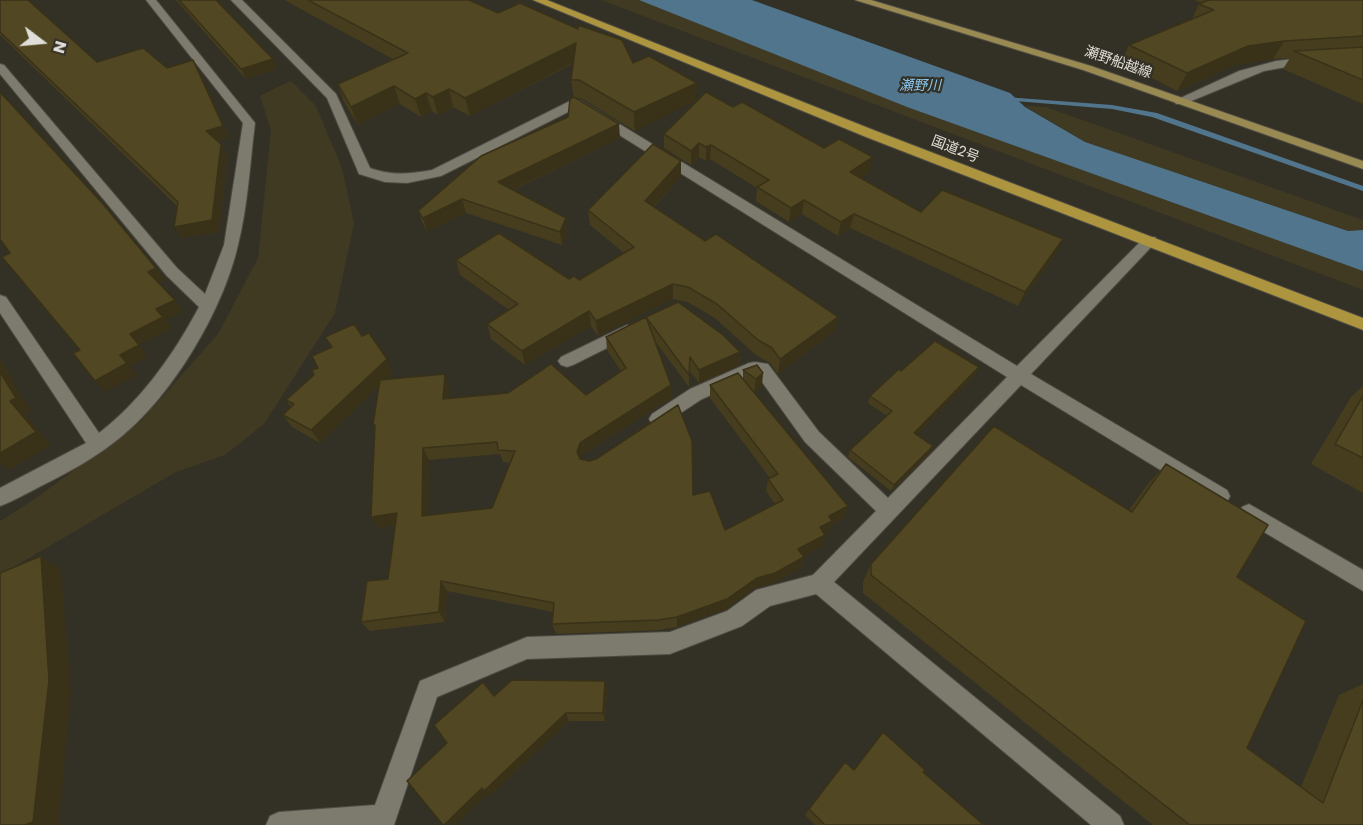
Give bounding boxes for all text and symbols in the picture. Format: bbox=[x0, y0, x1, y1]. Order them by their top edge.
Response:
north arrow bbox=[12, 12, 72, 72]
text: N bbox=[47, 38, 73, 56]
street label: 瀬野船越線 bbox=[1082, 44, 1154, 82]
water label: 瀬野川 bbox=[899, 78, 941, 94]
street label: 国道2号 bbox=[929, 133, 981, 167]

